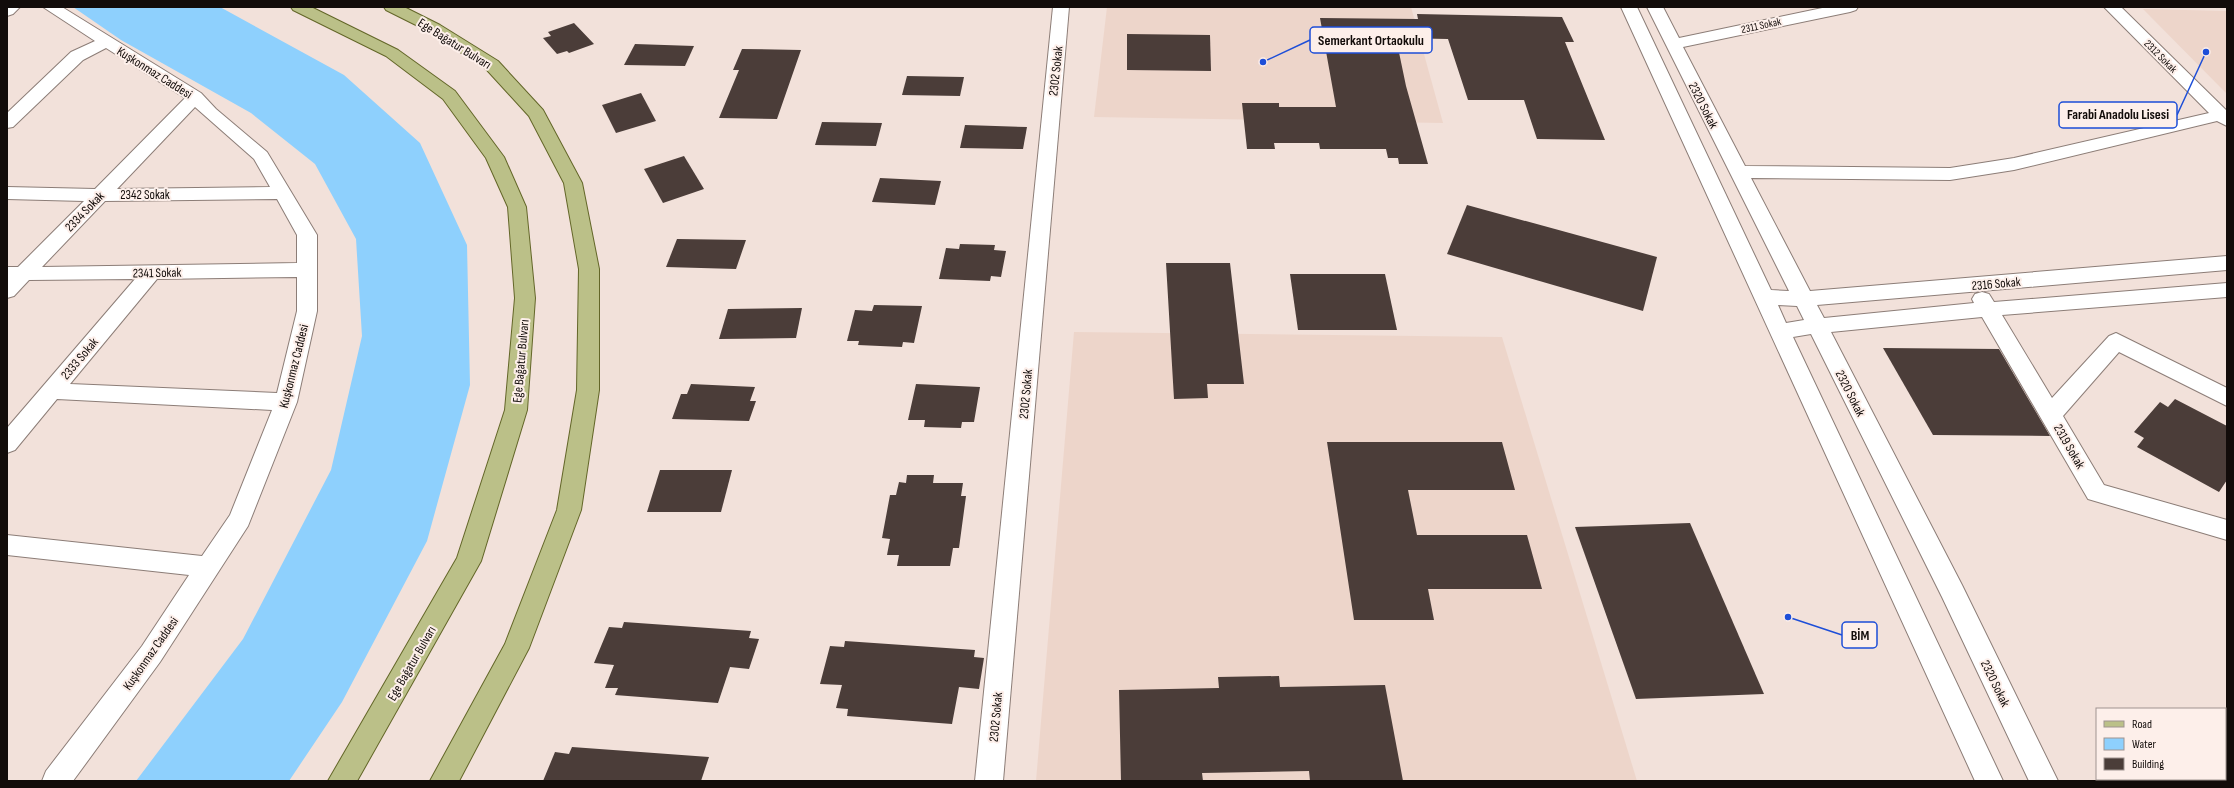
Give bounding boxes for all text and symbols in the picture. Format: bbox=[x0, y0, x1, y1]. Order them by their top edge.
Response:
street label: Ege Bağatur Bulvarı bbox=[415, 15, 494, 73]
street label: 2311 Sokak bbox=[1740, 15, 1783, 36]
callout: Semerkant Ortaokulu bbox=[1310, 27, 1432, 53]
text: Semerkant Ortaokulu bbox=[1318, 32, 1424, 49]
street label: 2312 Sokak bbox=[2141, 37, 2180, 76]
street label: Kuşkonmaz Caddesi bbox=[114, 43, 195, 102]
street label: 2302 Sokak bbox=[1045, 45, 1067, 97]
street label: 2320 Sokak bbox=[1685, 80, 1722, 131]
callout: Farabi Anadolu Lisesi bbox=[2059, 102, 2177, 128]
text: Farabi Anadolu Lisesi bbox=[2067, 106, 2169, 123]
street label: 2342 Sokak bbox=[120, 187, 170, 203]
street label: 2334 Sokak bbox=[62, 188, 108, 235]
street label: 2341 Sokak bbox=[132, 265, 182, 281]
street label: 2316 Sokak bbox=[1971, 274, 2021, 294]
street label: Ege Bağatur Bulvarı bbox=[509, 319, 533, 403]
street label: Kuşkonmaz Caddesi bbox=[276, 323, 312, 410]
street label: 2333 Sokak bbox=[58, 334, 102, 383]
street label: 2302 Sokak bbox=[1016, 368, 1036, 420]
street label: 2320 Sokak bbox=[1832, 368, 1869, 419]
street label: 2319 Sokak bbox=[2050, 421, 2088, 472]
street label: Kuşkonmaz Caddesi bbox=[120, 614, 182, 693]
callout: BİM bbox=[1842, 622, 1877, 648]
street label: Ege Bağatur Bulvarı bbox=[384, 623, 440, 704]
text: BİM bbox=[1851, 627, 1869, 644]
street label: 2320 Sokak bbox=[1977, 657, 2013, 709]
street label: 2302 Sokak bbox=[986, 691, 1006, 743]
legend bbox=[2096, 708, 2226, 780]
text: Road bbox=[2132, 717, 2152, 732]
text: Water bbox=[2132, 737, 2156, 752]
text: Building bbox=[2132, 757, 2164, 772]

